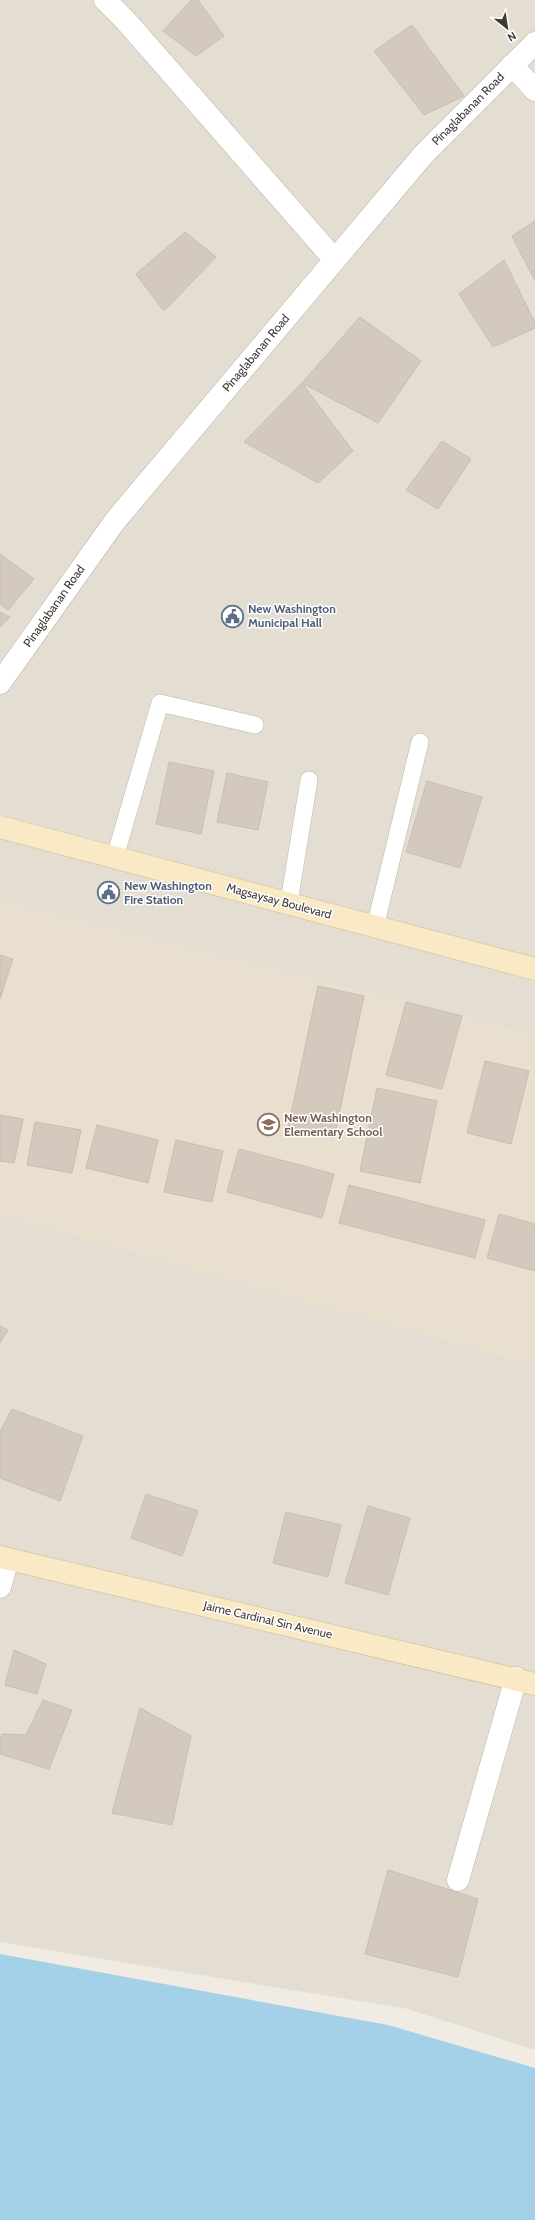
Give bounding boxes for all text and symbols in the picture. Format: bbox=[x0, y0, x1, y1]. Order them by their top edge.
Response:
north arrow bbox=[487, 8, 527, 48]
text: N bbox=[505, 29, 519, 45]
street label: Pinaglabanan Road bbox=[428, 69, 507, 148]
street label: Pinaglabanan Road bbox=[219, 311, 292, 395]
street label: Pinaglabanan Road bbox=[20, 562, 87, 650]
place label: New Washington Municipal Hall bbox=[248, 601, 336, 630]
public building icon: New Washington Municipal Hall bbox=[220, 603, 246, 629]
place label: New Washington Fire Station bbox=[124, 878, 212, 907]
street label: Magsaysay Boulevard bbox=[225, 879, 333, 922]
public building icon: New Washington Fire Station bbox=[95, 880, 121, 906]
place label: New Washington Elementary School bbox=[284, 1110, 382, 1139]
school or university icon: New Washington Elementary School bbox=[255, 1112, 281, 1138]
street label: Jaime Cardinal Sin Avenue bbox=[201, 1597, 334, 1642]

